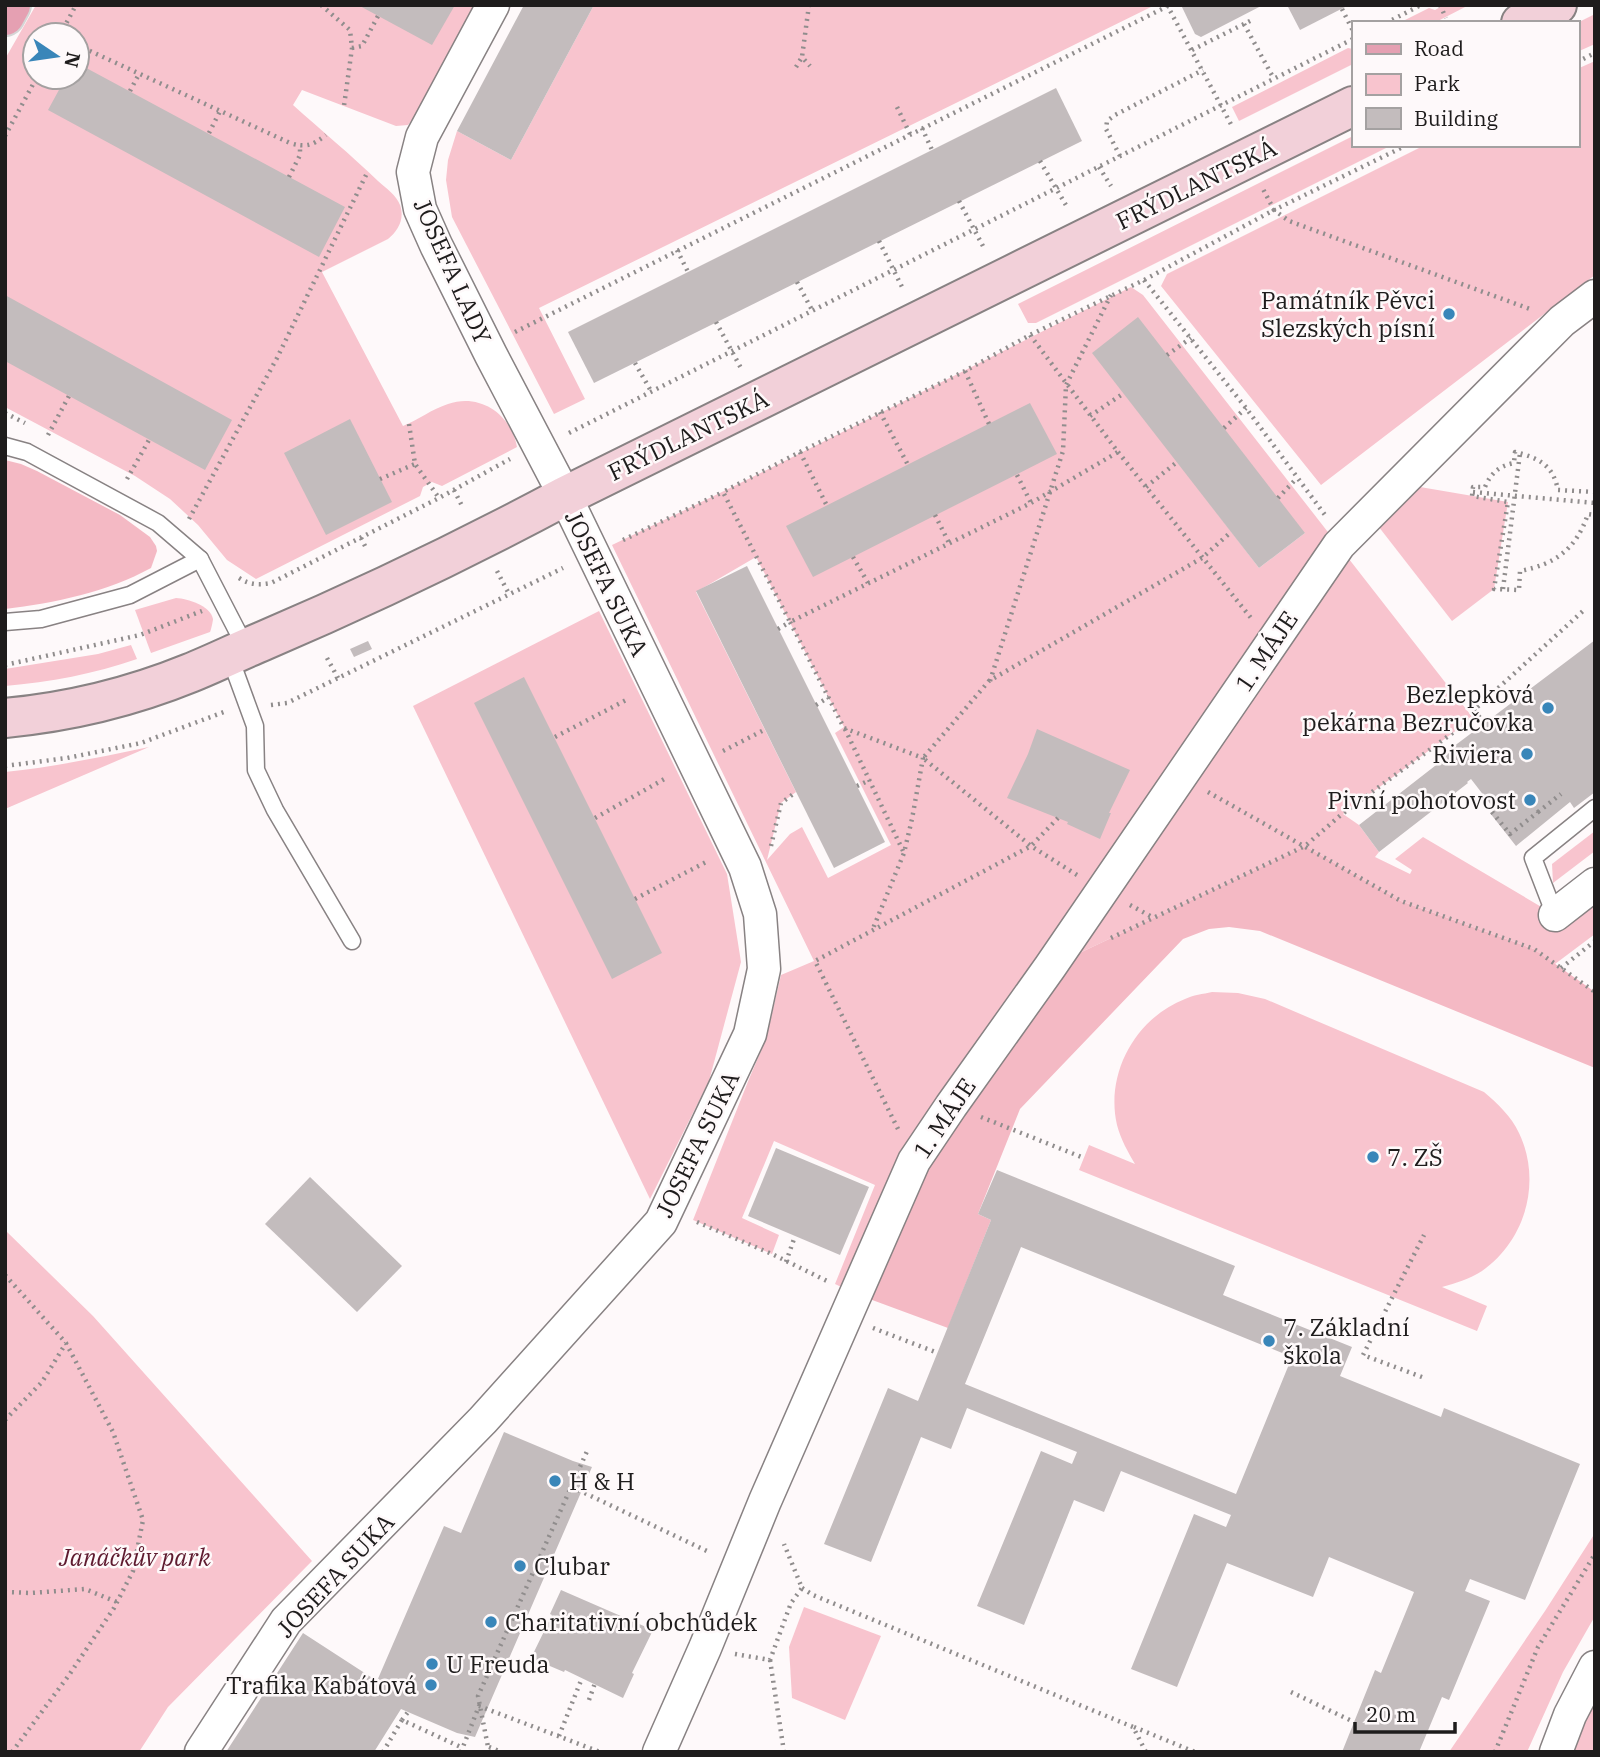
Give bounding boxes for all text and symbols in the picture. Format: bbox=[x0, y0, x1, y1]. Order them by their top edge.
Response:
north arrow bbox=[21, 21, 91, 91]
legend bbox=[1352, 21, 1579, 147]
text: Road bbox=[1414, 34, 1464, 62]
text: N bbox=[59, 50, 86, 70]
text: Park bbox=[1414, 69, 1461, 97]
text: Building bbox=[1414, 104, 1499, 132]
street label: FRÝDLANTSKÁ bbox=[1110, 131, 1282, 237]
street label: JOSEFA LADY bbox=[407, 193, 499, 349]
place label: Památník Pěvci Slezských písní bbox=[1261, 284, 1435, 344]
marker: Památník Pěvci Slezských písní bbox=[1441, 306, 1457, 322]
street label: FRÝDLANTSKÁ bbox=[602, 382, 774, 488]
street label: JOSEFA SUKA bbox=[558, 505, 656, 662]
street label: 1. MÁJE bbox=[1227, 605, 1305, 697]
place label: Bezlepková pekárna Bezručovka bbox=[1302, 678, 1534, 738]
marker: Bezlepková pekárna Bezručovka bbox=[1540, 700, 1556, 716]
place label: Riviera bbox=[1432, 738, 1513, 770]
marker: Riviera bbox=[1519, 746, 1535, 762]
place label: Pivní pohotovost bbox=[1327, 784, 1516, 816]
marker: Pivní pohotovost bbox=[1522, 792, 1538, 808]
street label: JOSEFA SUKA bbox=[648, 1065, 746, 1222]
street label: 1. MÁJE bbox=[905, 1072, 983, 1164]
place label: 7. ZŠ bbox=[1387, 1141, 1443, 1173]
marker: 7. ZŠ bbox=[1365, 1149, 1381, 1165]
place label: 7. Základní škola bbox=[1283, 1311, 1410, 1371]
marker: 7. Základní škola bbox=[1261, 1333, 1277, 1349]
place label: H & H bbox=[569, 1465, 635, 1497]
marker: H & H bbox=[547, 1473, 563, 1489]
street label: JOSEFA SUKA bbox=[269, 1506, 401, 1644]
park label: Janáčkův park bbox=[58, 1541, 211, 1573]
place label: Clubar bbox=[534, 1550, 610, 1582]
marker: Clubar bbox=[512, 1558, 528, 1574]
place label: Charitativní obchůdek bbox=[505, 1606, 757, 1638]
marker: Charitativní obchůdek bbox=[483, 1614, 499, 1630]
place label: U Freuda bbox=[446, 1648, 550, 1680]
marker: U Freuda bbox=[424, 1656, 440, 1672]
place label: Trafika Kabátová bbox=[226, 1669, 417, 1701]
marker: Trafika Kabátová bbox=[423, 1677, 439, 1693]
scale bar bbox=[1355, 1690, 1455, 1734]
text: 20 m bbox=[1366, 1700, 1416, 1728]

